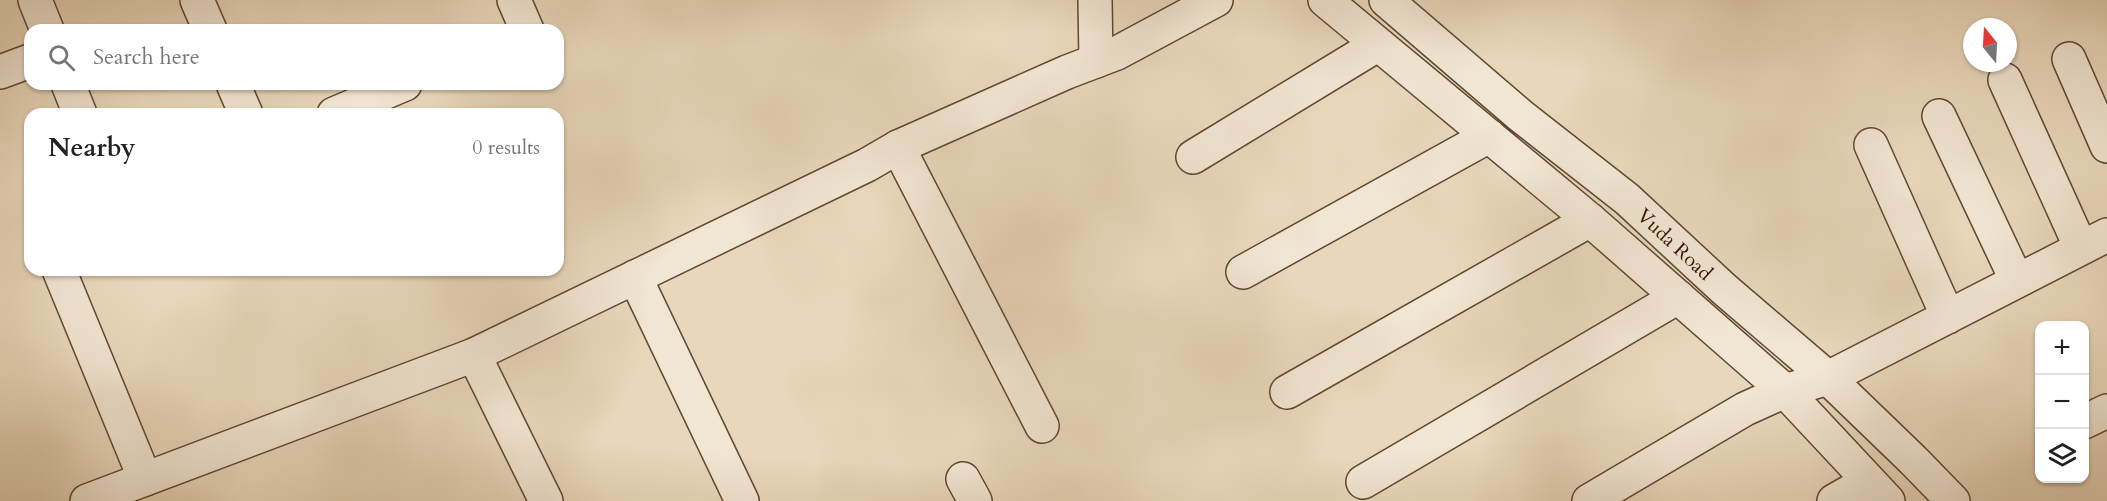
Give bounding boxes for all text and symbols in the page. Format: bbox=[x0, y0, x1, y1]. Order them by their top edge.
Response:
north arrow bbox=[1963, 18, 2017, 72]
search box bbox=[24, 24, 564, 90]
icon: search bbox=[45, 41, 78, 74]
text: Search here bbox=[93, 42, 200, 72]
text: Nearby bbox=[48, 130, 136, 165]
text: 0 results bbox=[472, 134, 540, 161]
street label: Vuda Road bbox=[1631, 202, 1719, 287]
map controls bbox=[2035, 321, 2089, 483]
button: + bbox=[2035, 321, 2089, 375]
button: − bbox=[2035, 375, 2089, 429]
button: layers bbox=[2035, 429, 2089, 483]

